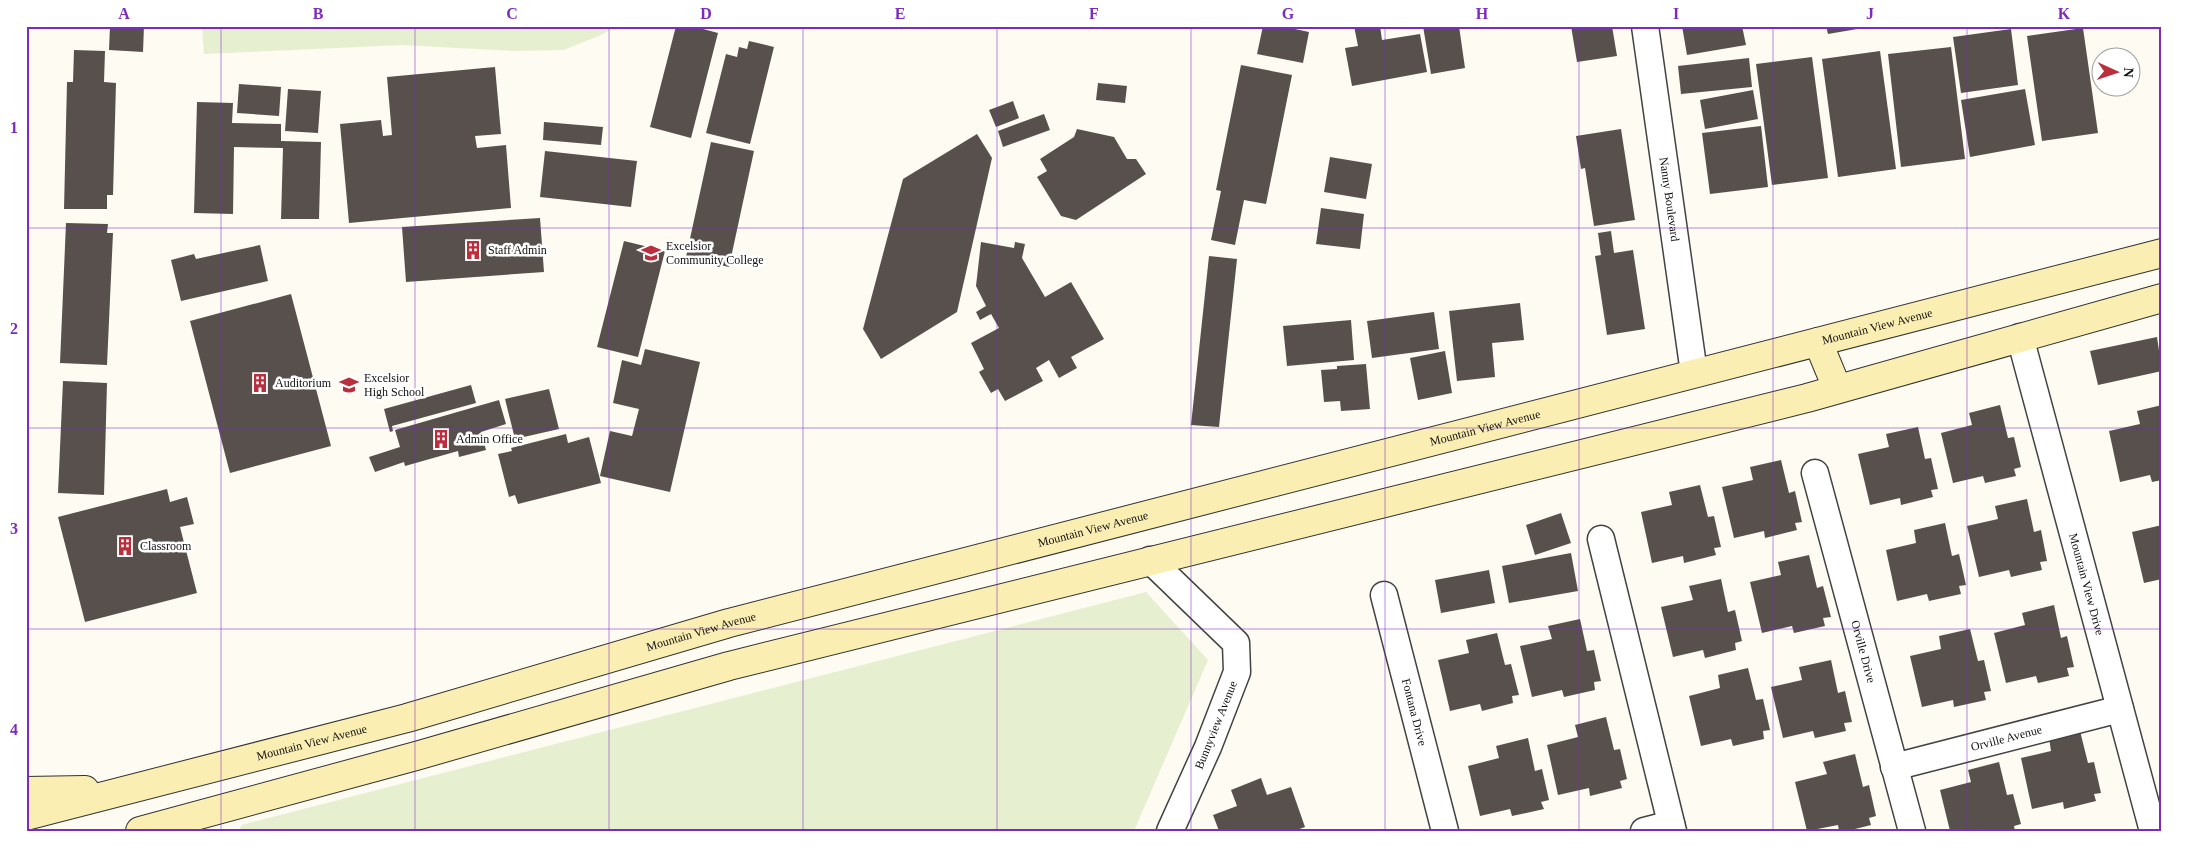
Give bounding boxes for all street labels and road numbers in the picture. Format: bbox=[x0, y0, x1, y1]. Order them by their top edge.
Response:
street label: Nanny Boulevard bbox=[1657, 156, 1682, 242]
street label: Mountain View Avenue bbox=[1820, 306, 1934, 348]
street label: Mountain View Avenue bbox=[1428, 407, 1542, 449]
street label: Mountain View Avenue bbox=[1036, 508, 1150, 550]
street label: Mountain View Drive bbox=[2066, 532, 2107, 637]
street label: Mountain View Avenue bbox=[645, 609, 758, 654]
street label: Orville Drive bbox=[1848, 619, 1879, 684]
street label: Fontana Drive bbox=[1399, 677, 1430, 747]
street label: Bunnyview Avenue bbox=[1192, 679, 1240, 771]
street label: Mountain View Avenue bbox=[255, 722, 368, 763]
street label: Orville Avenue bbox=[1969, 722, 2043, 754]

